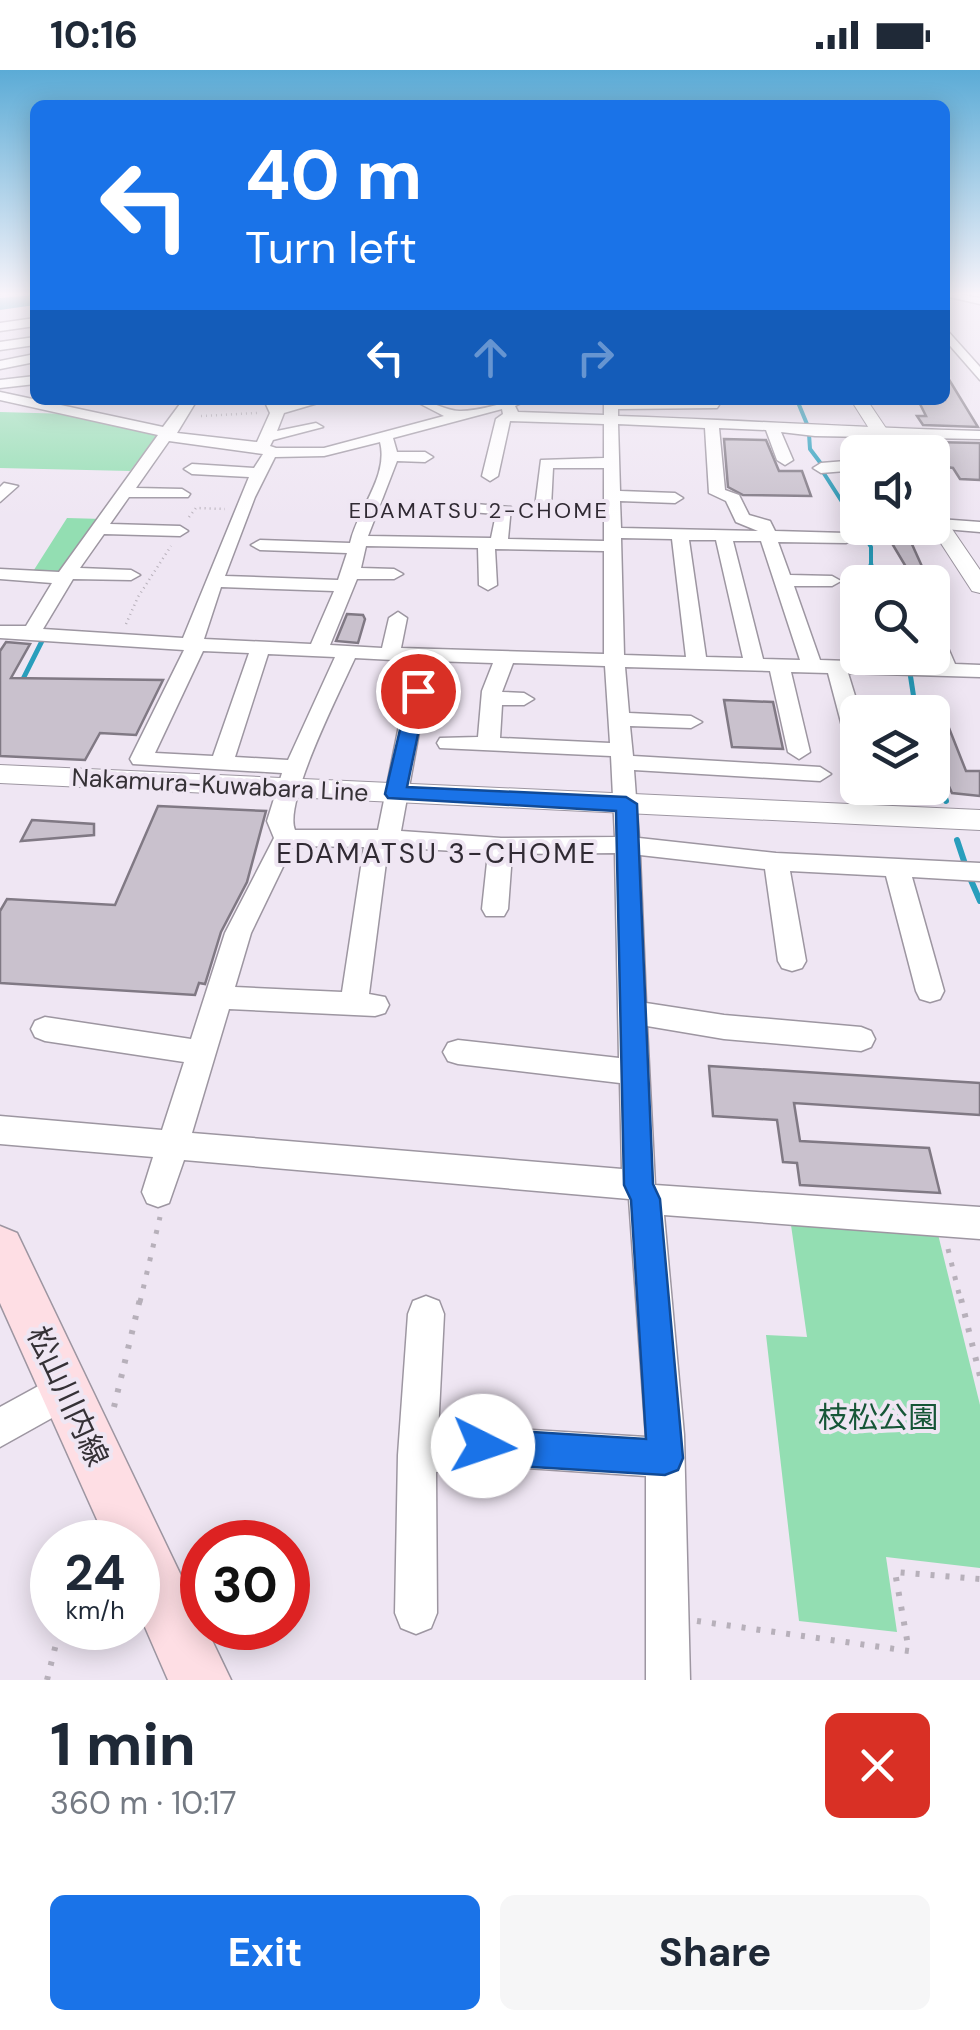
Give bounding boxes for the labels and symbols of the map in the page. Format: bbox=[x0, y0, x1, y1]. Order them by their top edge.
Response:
district label: EDAMATSU 2-CHOME bbox=[349, 496, 609, 525]
pin bbox=[376, 649, 461, 734]
street label: Nakamura-Kuwabara Line bbox=[71, 761, 369, 809]
district label: EDAMATSU 3-CHOME bbox=[276, 835, 598, 872]
street label: 松山川内線 bbox=[19, 1320, 117, 1472]
position arrow bbox=[431, 1394, 535, 1498]
park label: 枝松公園 bbox=[818, 1398, 938, 1437]
speed limit sign: 30 bbox=[180, 1520, 310, 1650]

